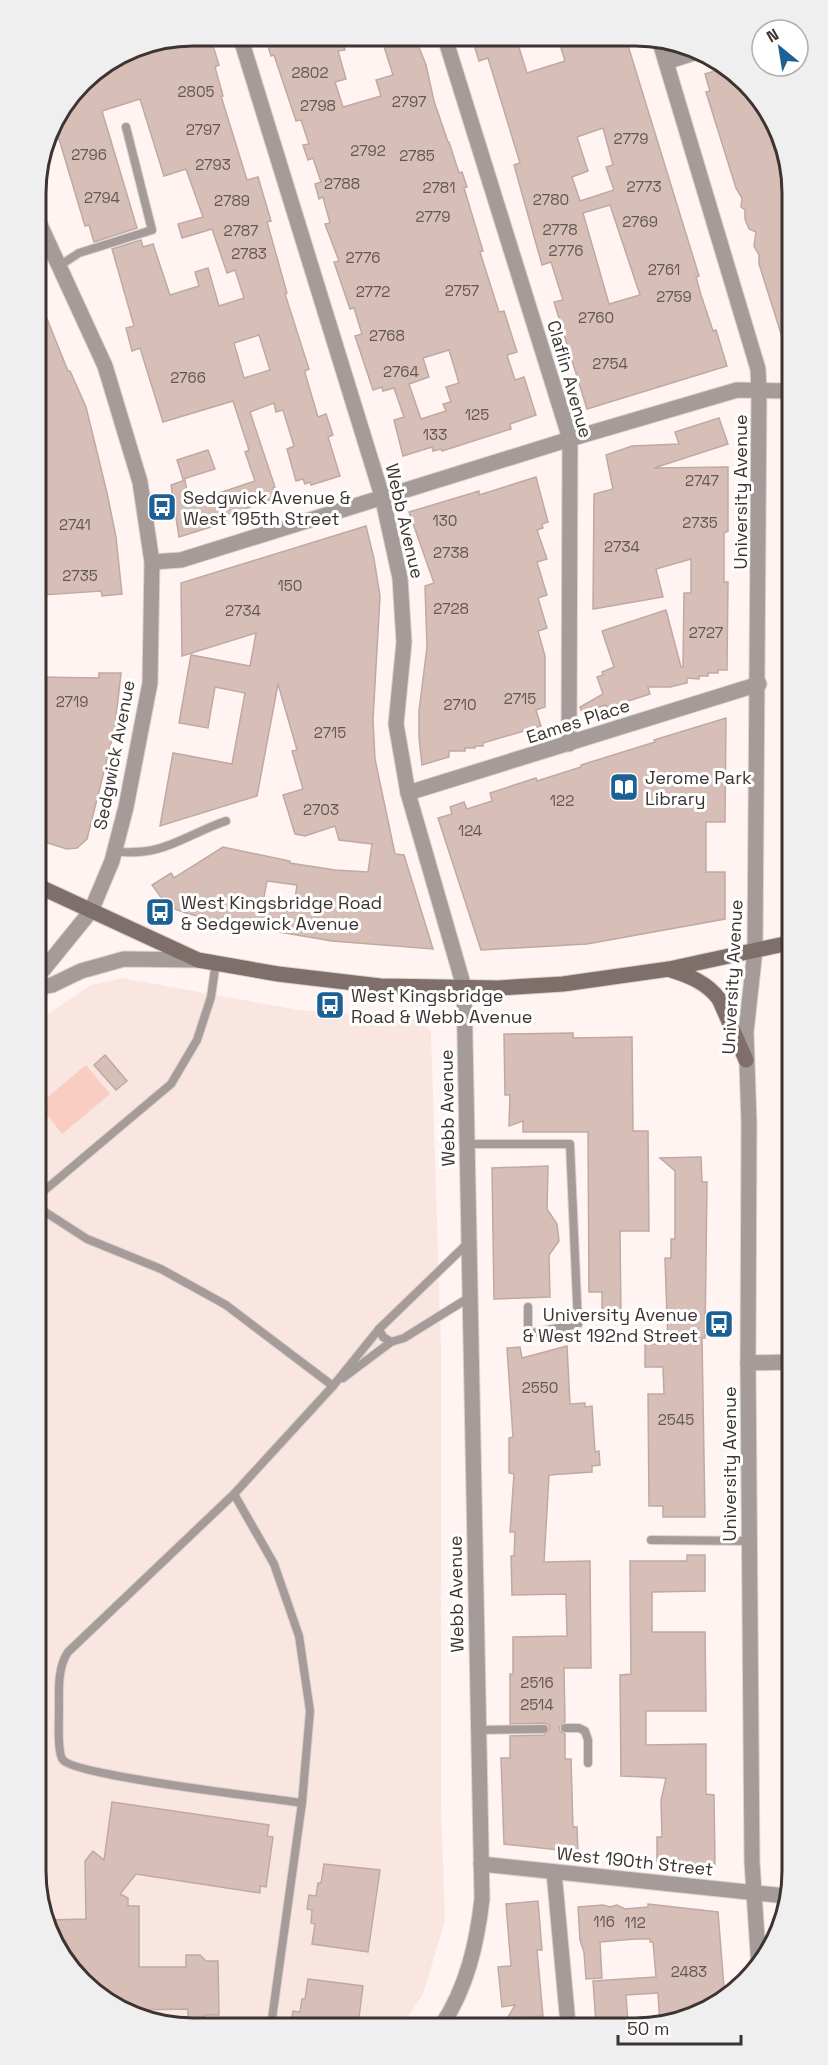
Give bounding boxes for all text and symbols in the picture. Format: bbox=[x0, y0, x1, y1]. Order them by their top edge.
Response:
north arrow bbox=[750, 18, 810, 78]
text: N bbox=[763, 24, 783, 47]
house number: 2802 bbox=[291, 63, 329, 82]
house number: 2805 bbox=[178, 82, 215, 101]
house number: 2797 bbox=[392, 92, 426, 111]
house number: 2798 bbox=[300, 96, 336, 115]
house number: 2797 bbox=[186, 120, 220, 139]
house number: 2779 bbox=[613, 129, 649, 148]
house number: 2792 bbox=[350, 141, 386, 160]
house number: 2796 bbox=[71, 145, 107, 164]
house number: 2785 bbox=[399, 146, 435, 165]
house number: 2793 bbox=[195, 155, 231, 174]
house number: 2788 bbox=[324, 174, 360, 193]
house number: 2773 bbox=[627, 177, 661, 196]
house number: 2781 bbox=[423, 178, 455, 197]
house number: 2794 bbox=[84, 188, 120, 207]
house number: 2780 bbox=[533, 190, 569, 209]
house number: 2789 bbox=[214, 191, 250, 210]
house number: 2779 bbox=[415, 207, 451, 226]
house number: 2769 bbox=[622, 212, 658, 231]
house number: 2778 bbox=[542, 220, 578, 239]
house number: 2787 bbox=[224, 221, 258, 240]
house number: 2776 bbox=[549, 241, 583, 260]
house number: 2783 bbox=[231, 244, 267, 263]
house number: 2776 bbox=[346, 248, 380, 267]
house number: 2761 bbox=[648, 260, 680, 279]
house number: 2757 bbox=[445, 281, 479, 300]
house number: 2772 bbox=[356, 282, 390, 301]
house number: 2759 bbox=[656, 287, 692, 306]
house number: 2760 bbox=[578, 308, 614, 327]
street label: Claflin Avenue bbox=[542, 318, 598, 440]
house number: 2768 bbox=[369, 326, 405, 345]
house number: 2754 bbox=[592, 354, 628, 373]
house number: 2764 bbox=[383, 362, 419, 381]
house number: 2766 bbox=[170, 368, 206, 387]
house number: 125 bbox=[465, 405, 489, 424]
street label: University Avenue bbox=[729, 414, 752, 570]
house number: 133 bbox=[423, 425, 447, 444]
street label: Webb Avenue bbox=[381, 461, 429, 581]
house number: 2747 bbox=[685, 471, 719, 490]
place label: Sedgwick Avenue & West 195th Street bbox=[183, 486, 351, 530]
bus stop icon: Sedgwick Avenue & West 195th Street bbox=[146, 491, 178, 523]
house number: 130 bbox=[433, 511, 457, 530]
house number: 2735 bbox=[682, 513, 718, 532]
house number: 2741 bbox=[59, 515, 91, 534]
house number: 2734 bbox=[604, 537, 640, 556]
house number: 2738 bbox=[433, 543, 469, 562]
house number: 2735 bbox=[62, 566, 98, 585]
house number: 150 bbox=[278, 576, 302, 595]
house number: 2728 bbox=[433, 599, 469, 618]
house number: 2734 bbox=[225, 601, 261, 620]
house number: 2727 bbox=[689, 623, 723, 642]
street label: Sedgwick Avenue bbox=[88, 678, 140, 832]
house number: 2715 bbox=[504, 689, 536, 708]
house number: 2719 bbox=[56, 692, 88, 711]
street label: Eames Place bbox=[523, 693, 633, 749]
house number: 2710 bbox=[443, 695, 477, 714]
house number: 2715 bbox=[314, 723, 346, 742]
place label: Jerome Park Library bbox=[645, 766, 752, 810]
library icon: Jerome Park Library bbox=[608, 771, 640, 803]
house number: 122 bbox=[550, 791, 574, 810]
house number: 2703 bbox=[303, 800, 339, 819]
house number: 124 bbox=[458, 821, 482, 840]
place label: West Kingsbridge Road & Sedgewick Avenue bbox=[181, 891, 382, 935]
bus stop icon: West Kingsbridge Road & Sedgewick Avenue bbox=[144, 896, 176, 928]
street label: University Avenue bbox=[716, 899, 748, 1055]
place label: West Kingsbridge Road & Webb Avenue bbox=[351, 984, 532, 1028]
bus stop icon: West Kingsbridge Road & Webb Avenue bbox=[314, 989, 346, 1021]
street label: Webb Avenue bbox=[434, 1049, 460, 1167]
place label: University Avenue & West 192nd Street bbox=[523, 1303, 698, 1347]
bus stop icon: University Avenue & West 192nd Street bbox=[703, 1308, 735, 1340]
house number: 2550 bbox=[522, 1378, 558, 1397]
street label: University Avenue bbox=[718, 1386, 741, 1542]
house number: 2545 bbox=[658, 1410, 694, 1429]
street label: Webb Avenue bbox=[443, 1535, 469, 1653]
house number: 2516 bbox=[520, 1673, 554, 1692]
house number: 2514 bbox=[520, 1695, 554, 1714]
street label: West 190th Street bbox=[556, 1841, 714, 1881]
house number: 116 bbox=[593, 1912, 615, 1931]
house number: 112 bbox=[624, 1913, 646, 1932]
house number: 2483 bbox=[671, 1962, 707, 1981]
scale bar bbox=[618, 2008, 741, 2046]
text: 50 m bbox=[627, 2017, 669, 2040]

